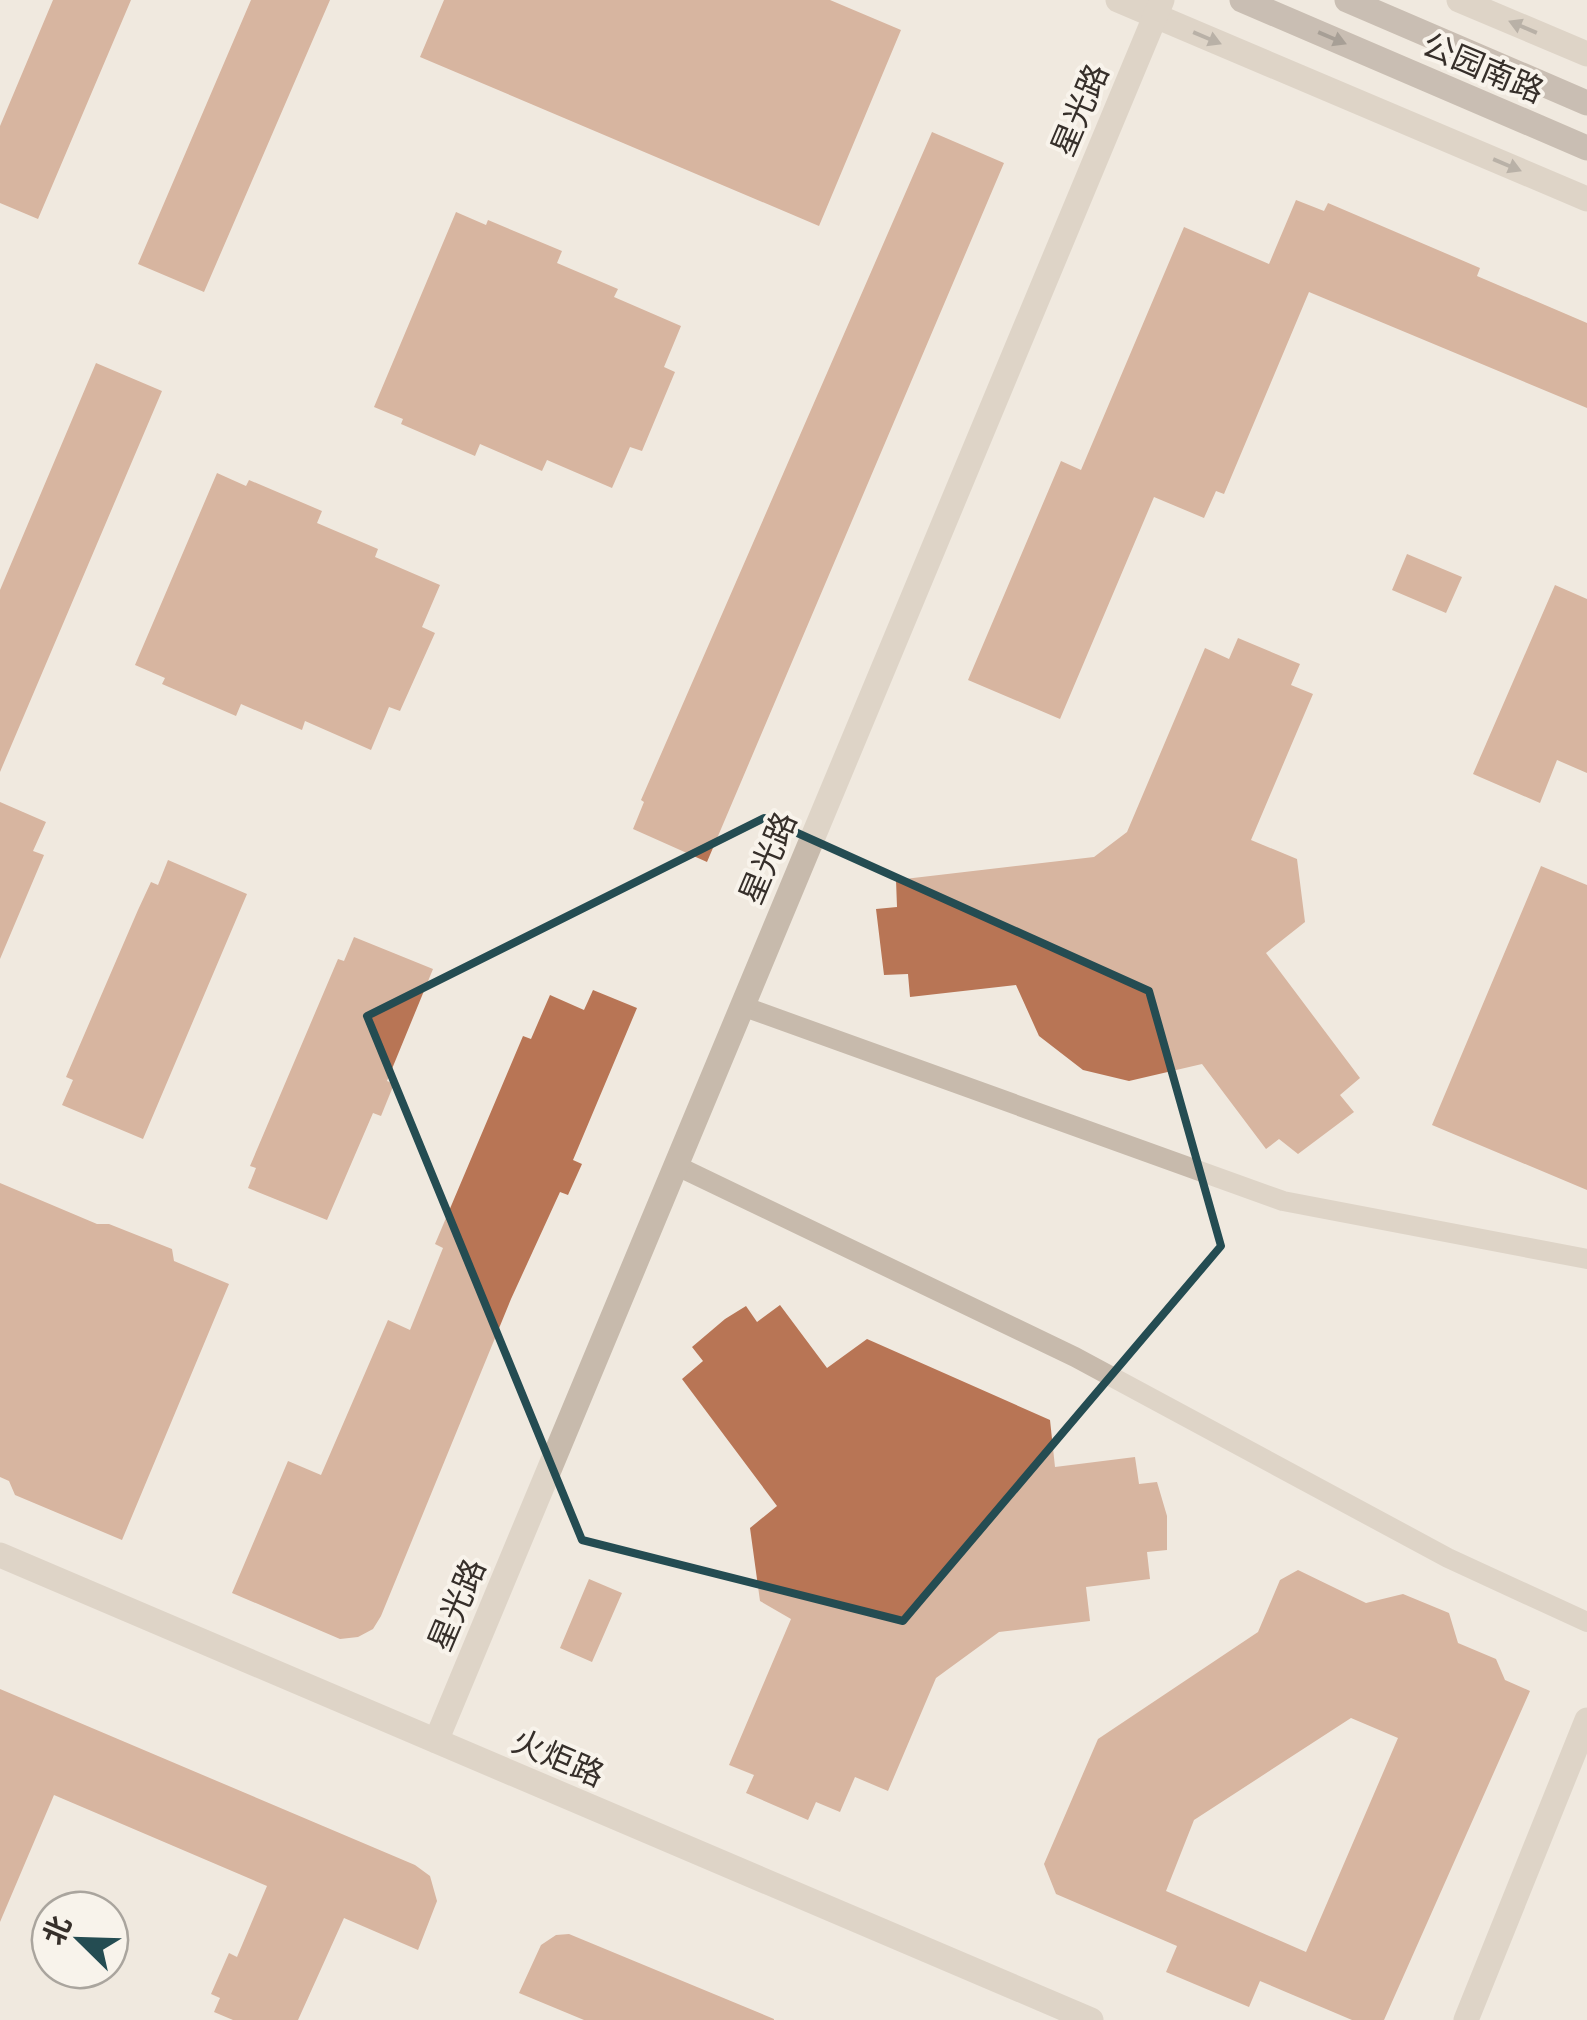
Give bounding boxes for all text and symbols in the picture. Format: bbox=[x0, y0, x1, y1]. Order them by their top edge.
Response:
one-way arrow bbox=[1508, 19, 1538, 35]
street label: 公园南路 bbox=[1417, 24, 1550, 109]
one-way arrow bbox=[1193, 30, 1222, 46]
one-way arrow bbox=[1317, 31, 1347, 47]
street label: 星光路 bbox=[1042, 58, 1114, 161]
one-way arrow bbox=[1492, 157, 1521, 173]
street label: 星光路 bbox=[730, 806, 802, 909]
street label: 星光路 bbox=[419, 1553, 491, 1656]
street label: 火炬路 bbox=[507, 1720, 610, 1792]
north arrow bbox=[30, 1890, 130, 1990]
text: 北 bbox=[35, 1910, 77, 1949]

